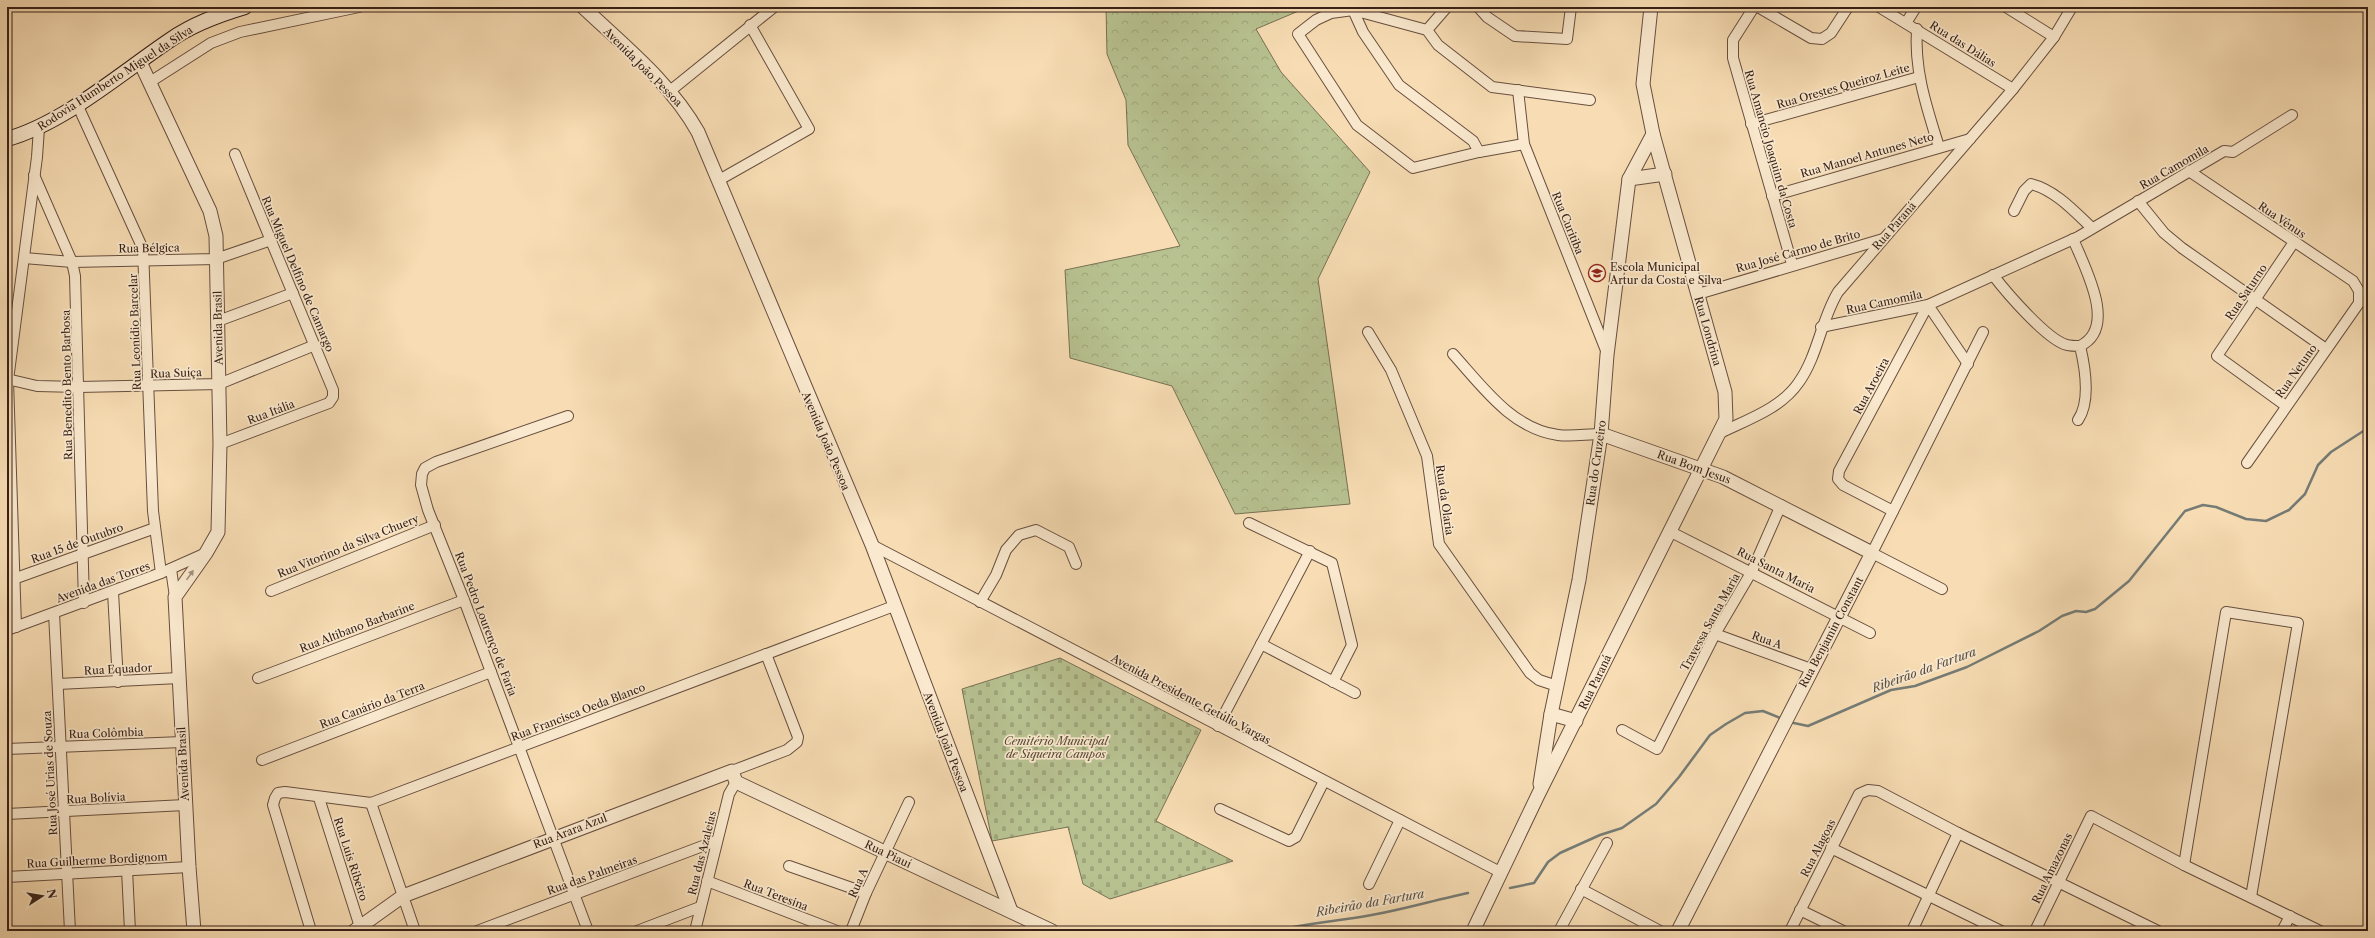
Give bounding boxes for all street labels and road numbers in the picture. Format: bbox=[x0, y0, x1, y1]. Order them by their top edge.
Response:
street label: Rua das Dálias bbox=[1927, 18, 1999, 70]
street label: Rodovia Humberto Miguel da Silva bbox=[35, 22, 195, 133]
street label: Avenida João Pessoa bbox=[600, 24, 686, 110]
street label: Rua Orestes Queiroz Leite bbox=[1775, 60, 1911, 112]
street label: Rua Amancio Joaquim da Costa bbox=[1742, 68, 1800, 230]
street label: Rua Manoel Antunes Neto bbox=[1799, 129, 1935, 181]
street label: Rua Camomila bbox=[2137, 142, 2211, 192]
street label: Rua Curitiba bbox=[1549, 190, 1587, 257]
street label: Rua Miguel Delfino de Camargo bbox=[259, 194, 337, 354]
street label: Rua Paraná bbox=[1869, 199, 1919, 253]
street label: Rua Vênus bbox=[2255, 199, 2309, 241]
street label: Rua José Carmo de Brito bbox=[1734, 226, 1862, 275]
street label: Rua Bélgica bbox=[118, 240, 180, 256]
street label: Rua Saturno bbox=[2222, 261, 2270, 323]
street label: Rua Leonídio Barcelar bbox=[126, 273, 144, 391]
street label: Rua Camomila bbox=[1845, 287, 1923, 317]
street label: Avenida Brasil bbox=[210, 290, 226, 366]
street label: Rua Londrina bbox=[1691, 295, 1725, 368]
street label: Rua Benedito Bento Barbosa bbox=[59, 310, 75, 460]
street label: Rua Netuno bbox=[2272, 341, 2320, 401]
street label: Rua Aroeira bbox=[1850, 355, 1892, 417]
street label: Rua Suíça bbox=[150, 365, 202, 381]
street label: Avenida João Pessoa bbox=[798, 389, 853, 493]
street label: Rua Itália bbox=[245, 397, 297, 427]
street label: Rua do Cruzeiro bbox=[1583, 419, 1609, 507]
street label: Rua Bom Jesus bbox=[1655, 447, 1733, 487]
street label: Rua da Olaria bbox=[1433, 464, 1457, 536]
street label: Rua Vitorino da Silva Chuery bbox=[275, 511, 422, 581]
street label: Rua 15 de Outubro bbox=[29, 520, 125, 566]
street label: Rua Santa Maria bbox=[1735, 544, 1818, 596]
street label: Rua Pedro Lourenço de Faria bbox=[452, 550, 520, 698]
street label: Avenida das Torres bbox=[53, 558, 152, 606]
street label: Travessa Santa Maria bbox=[1677, 570, 1743, 673]
street label: Rua Benjamin Constant bbox=[1796, 574, 1866, 690]
street label: Rua Altibano Barbarine bbox=[297, 599, 417, 655]
street label: Rua A bbox=[1750, 628, 1785, 652]
street label: Avenida Presidente Getúlio Vargas bbox=[1108, 650, 1273, 747]
street label: Rua Paraná bbox=[1576, 652, 1614, 712]
street label: Rua Equador bbox=[84, 660, 153, 678]
street label: Rua Canário da Terra bbox=[317, 678, 427, 732]
street label: Rua Francisca Oeda Blanco bbox=[509, 680, 647, 744]
street label: Avenida João Pessoa bbox=[920, 689, 972, 794]
street label: Rua José Urias de Souza bbox=[40, 710, 60, 836]
street label: Rua Colômbia bbox=[68, 725, 144, 741]
street label: Avenida Brasil bbox=[174, 726, 192, 802]
street label: Rua Bolívia bbox=[66, 789, 126, 807]
street label: Rua das Azaleias bbox=[685, 809, 719, 897]
street label: Rua Arara Azul bbox=[531, 810, 610, 852]
street label: Rua Luis Ribeiro bbox=[331, 815, 371, 903]
street label: Rua Alagoas bbox=[1797, 816, 1839, 879]
street label: Rua Amazonas bbox=[2029, 830, 2075, 906]
street label: Rua Piauí bbox=[862, 837, 914, 871]
street label: Rua Guilherme Bordignom bbox=[26, 849, 169, 871]
street label: Rua das Palmeiras bbox=[545, 852, 639, 898]
street label: Rua A bbox=[845, 865, 871, 900]
street label: Rua Teresina bbox=[742, 876, 810, 914]

